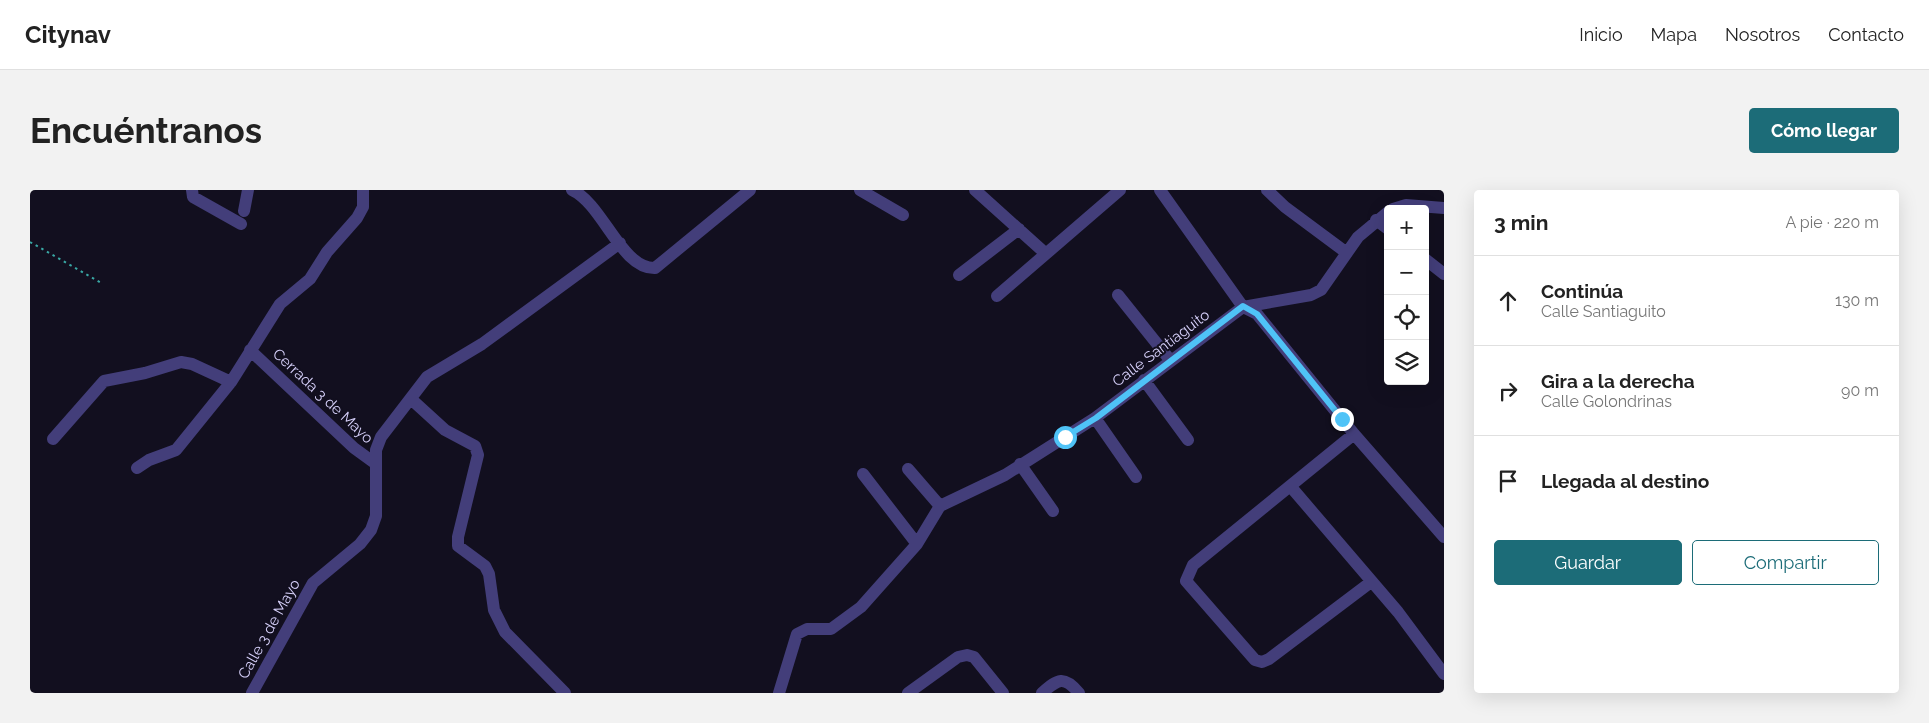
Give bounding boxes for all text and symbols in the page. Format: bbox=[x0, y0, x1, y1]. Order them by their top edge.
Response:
text: Citynav bbox=[25, 20, 111, 49]
text: Inicio bbox=[1579, 24, 1623, 45]
text: Mapa bbox=[1651, 24, 1697, 45]
text: Nosotros bbox=[1725, 24, 1800, 45]
text: Contacto bbox=[1828, 24, 1904, 45]
button: Cómo llegar bbox=[1749, 108, 1899, 153]
text: Encuéntranos bbox=[30, 110, 262, 151]
map controls bbox=[1384, 205, 1429, 385]
button: + bbox=[1384, 205, 1429, 250]
text: 3 min bbox=[1494, 210, 1548, 235]
text: A pie · 220 m bbox=[1785, 213, 1879, 232]
button: − bbox=[1384, 250, 1429, 295]
text: Continúa bbox=[1541, 280, 1623, 302]
icon: ahead bbox=[1494, 287, 1522, 315]
text: 130 m bbox=[1835, 291, 1879, 310]
button: locate bbox=[1384, 295, 1429, 340]
text: Calle Santiaguito bbox=[1541, 302, 1666, 321]
street label: Calle Santiaguito bbox=[1109, 306, 1213, 390]
button: layers bbox=[1384, 340, 1429, 385]
street label: Cerrada 3 de Mayo bbox=[269, 345, 377, 447]
text: Gira a la derecha bbox=[1541, 370, 1695, 392]
icon: right bbox=[1494, 377, 1522, 405]
text: 90 m bbox=[1841, 381, 1879, 400]
text: Calle Golondrinas bbox=[1541, 392, 1672, 411]
route end bbox=[1331, 408, 1354, 431]
route start bbox=[1054, 426, 1077, 449]
icon: arrive bbox=[1494, 467, 1522, 495]
text: Llegada al destino bbox=[1541, 470, 1709, 492]
button: Guardar bbox=[1494, 540, 1682, 585]
button: Compartir bbox=[1692, 540, 1879, 585]
street label: Calle 3 de Mayo bbox=[234, 576, 304, 682]

